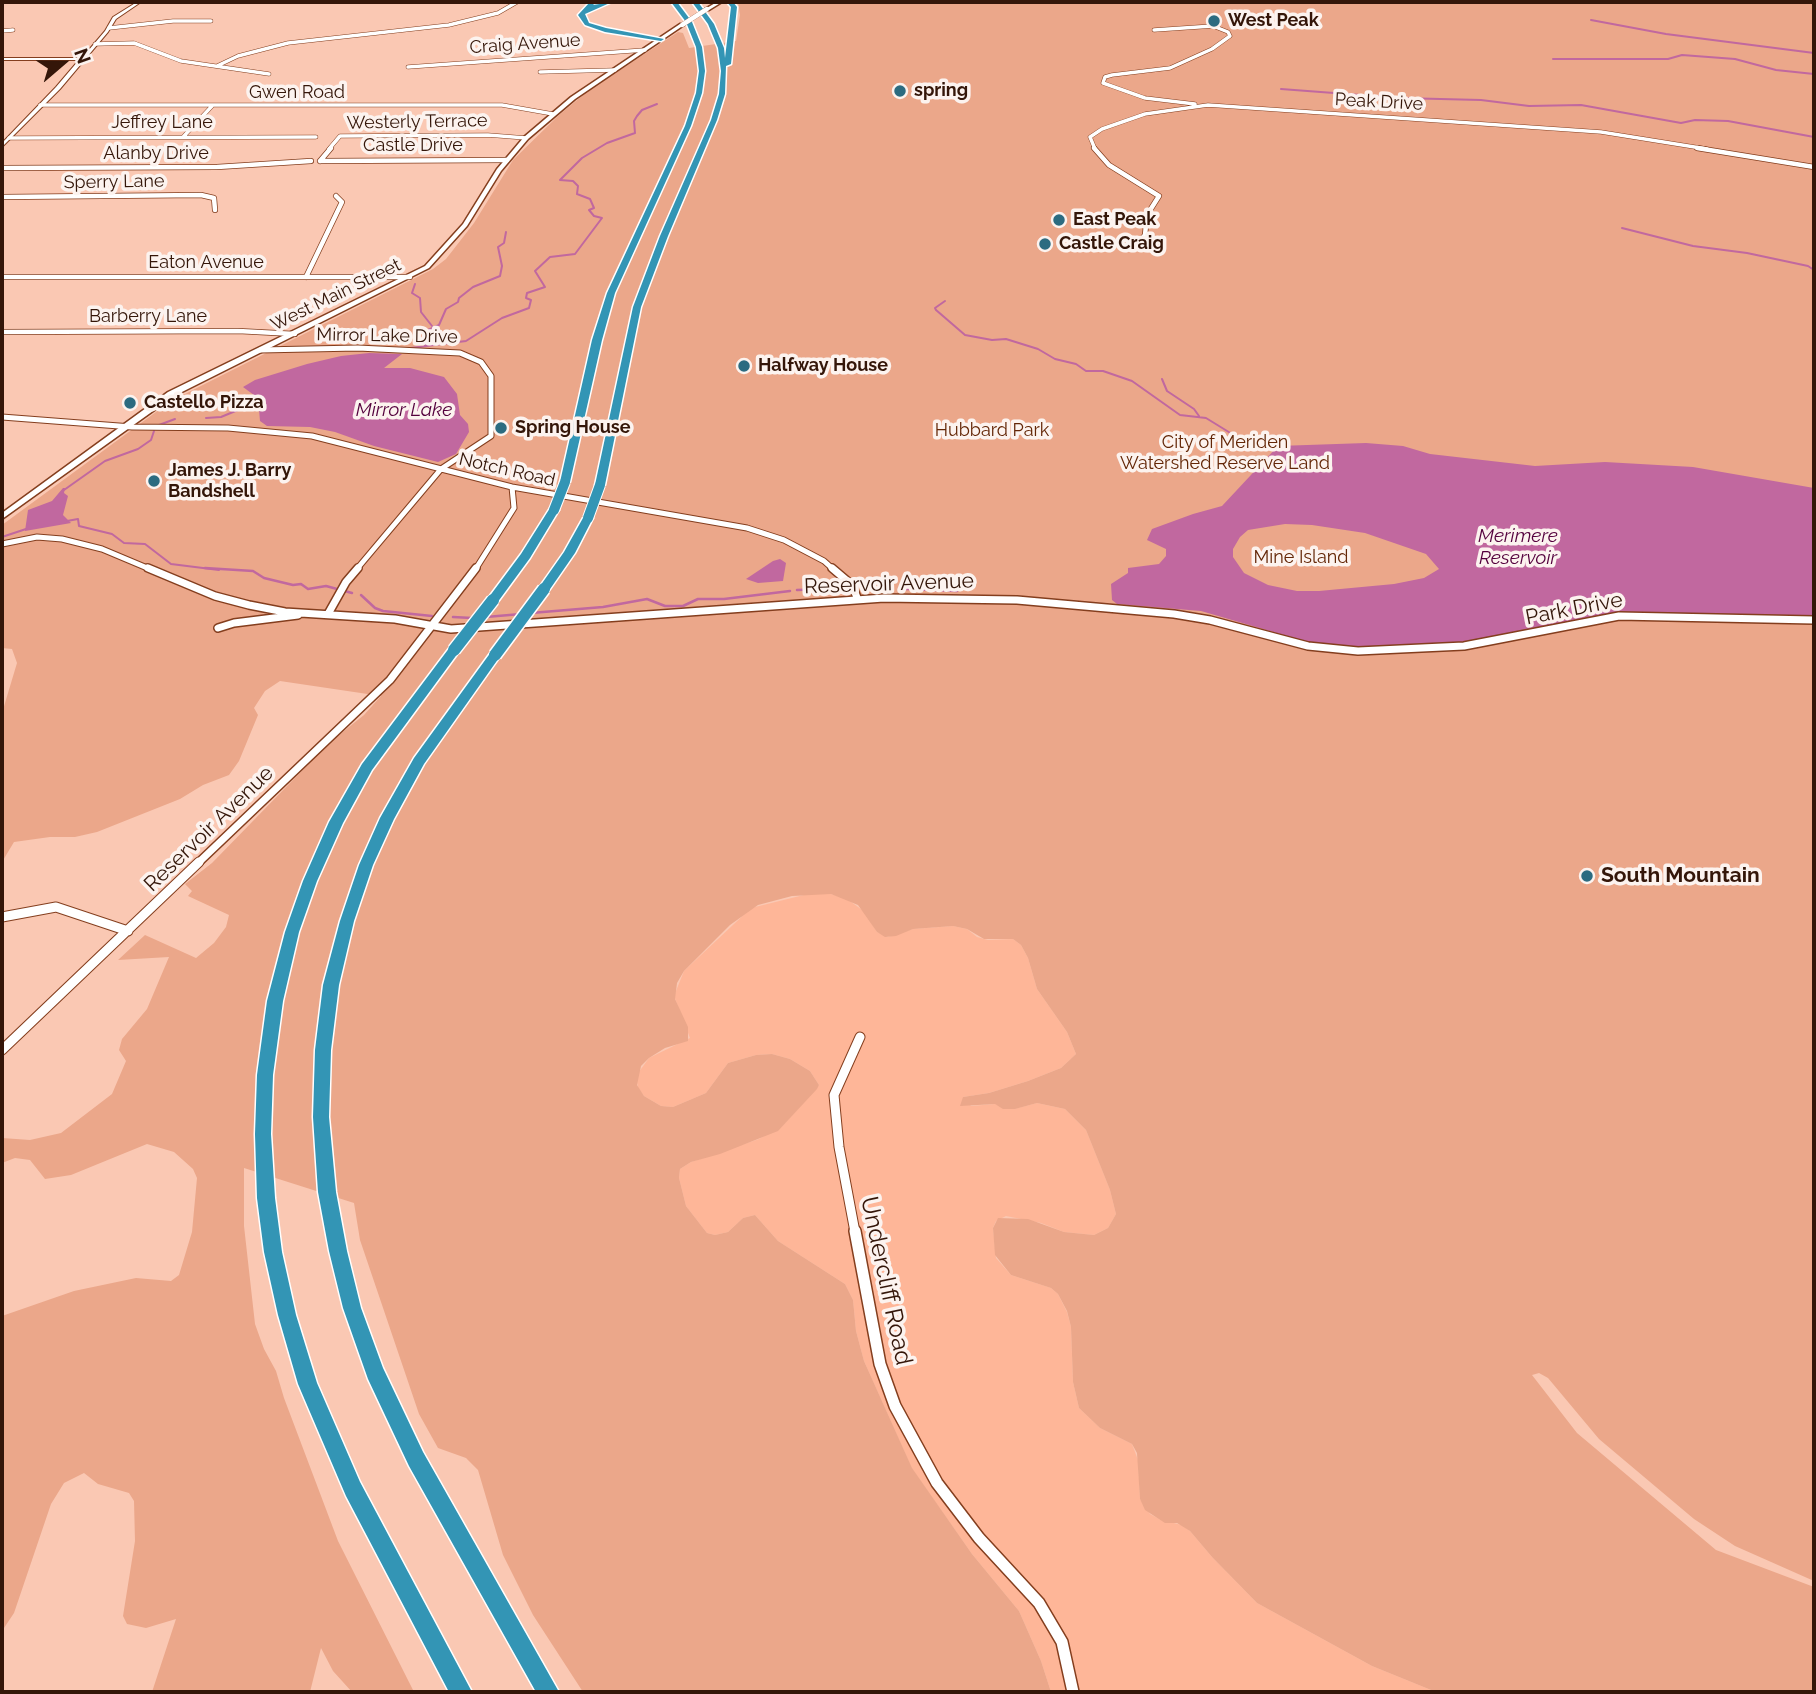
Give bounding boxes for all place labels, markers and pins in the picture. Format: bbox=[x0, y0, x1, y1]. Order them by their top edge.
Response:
place label: West Peak bbox=[1228, 10, 1319, 32]
marker: West Peak bbox=[1206, 13, 1222, 29]
place label: spring bbox=[914, 80, 968, 102]
marker: spring bbox=[892, 83, 908, 99]
place label: East Peak bbox=[1073, 209, 1156, 231]
marker: East Peak bbox=[1051, 212, 1067, 228]
place label: Castle Craig bbox=[1059, 233, 1164, 255]
marker: Castle Craig bbox=[1037, 236, 1053, 252]
place label: Halfway House bbox=[758, 355, 888, 377]
marker: Halfway House bbox=[736, 358, 752, 374]
place label: Castello Pizza bbox=[144, 392, 264, 414]
marker: Castello Pizza bbox=[122, 395, 138, 411]
place label: Spring House bbox=[515, 417, 631, 439]
marker: Spring House bbox=[493, 420, 509, 436]
place label: James J. Barry Bandshell bbox=[168, 460, 291, 503]
marker: James J. Barry Bandshell bbox=[146, 473, 162, 489]
place label: South Mountain bbox=[1601, 863, 1760, 889]
marker: South Mountain bbox=[1579, 868, 1595, 884]

